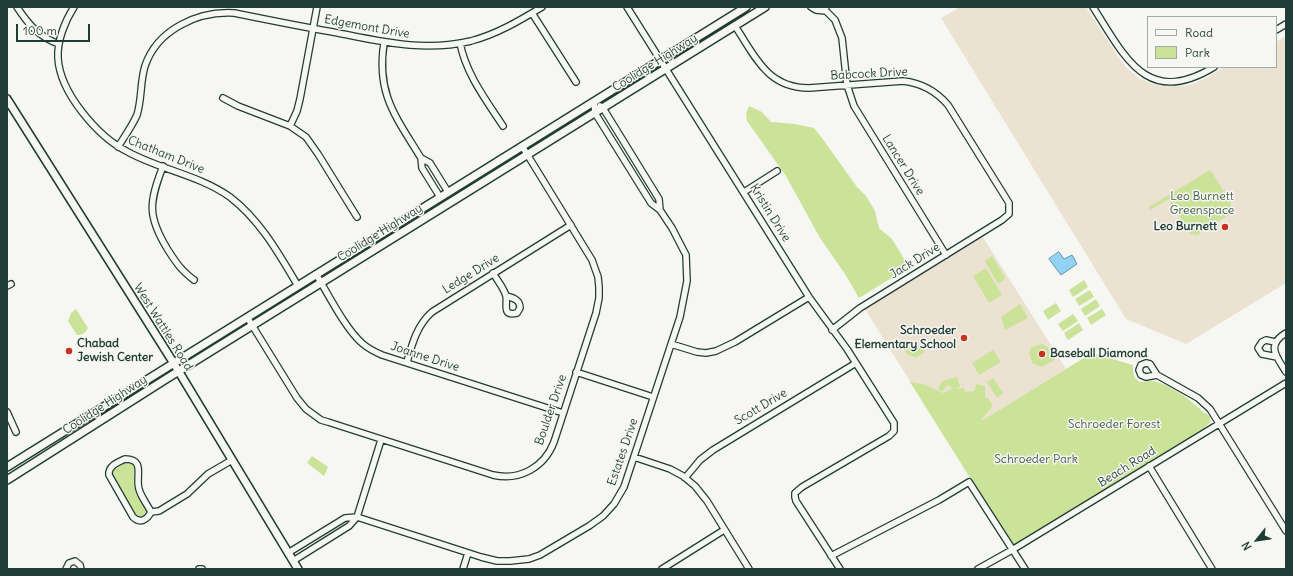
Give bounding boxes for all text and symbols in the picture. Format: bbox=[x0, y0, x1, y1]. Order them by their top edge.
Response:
street label: Edgemont Drive bbox=[323, 12, 411, 42]
scale bar bbox=[18, 16, 92, 42]
legend bbox=[1147, 16, 1277, 68]
text: 100 m bbox=[23, 23, 57, 38]
text: Road bbox=[1185, 25, 1213, 40]
street label: Coolidge Highway bbox=[610, 31, 700, 95]
text: Park bbox=[1185, 45, 1210, 60]
street label: Babcock Drive bbox=[830, 65, 908, 83]
street label: Lancer Drive bbox=[879, 132, 927, 198]
street label: Chatham Drive bbox=[126, 133, 206, 177]
street label: Kristin Drive bbox=[747, 181, 793, 245]
park label: Leo Burnett Greenspace bbox=[1170, 190, 1234, 218]
street label: Coolidge Highway bbox=[335, 201, 425, 265]
place label: Leo Burnett bbox=[1154, 220, 1217, 234]
marker: Leo Burnett bbox=[1220, 222, 1230, 232]
street label: Jack Drive bbox=[887, 240, 943, 282]
street label: Ledge Drive bbox=[440, 251, 502, 297]
street label: West Wattles Road bbox=[130, 281, 196, 373]
place label: Schroeder Elementary School bbox=[855, 324, 956, 352]
marker: Schroeder Elementary School bbox=[959, 333, 969, 343]
place label: Chabad Jewish Center bbox=[77, 337, 153, 365]
street label: Joanne Drive bbox=[389, 339, 461, 375]
marker: Chabad Jewish Center bbox=[64, 346, 74, 356]
place label: Baseball Diamond bbox=[1050, 347, 1148, 361]
marker: Baseball Diamond bbox=[1037, 349, 1047, 359]
street label: Coolidge Highway bbox=[60, 372, 150, 438]
street label: Boulder Drive bbox=[532, 373, 570, 447]
street label: Scott Drive bbox=[732, 386, 790, 428]
street label: Estates Drive bbox=[605, 416, 641, 488]
park label: Schroeder Forest bbox=[1068, 418, 1160, 432]
street label: Beach Road bbox=[1096, 444, 1158, 490]
park label: Schroeder Park bbox=[994, 453, 1078, 467]
north arrow bbox=[1237, 520, 1277, 560]
text: N bbox=[1239, 539, 1255, 553]

